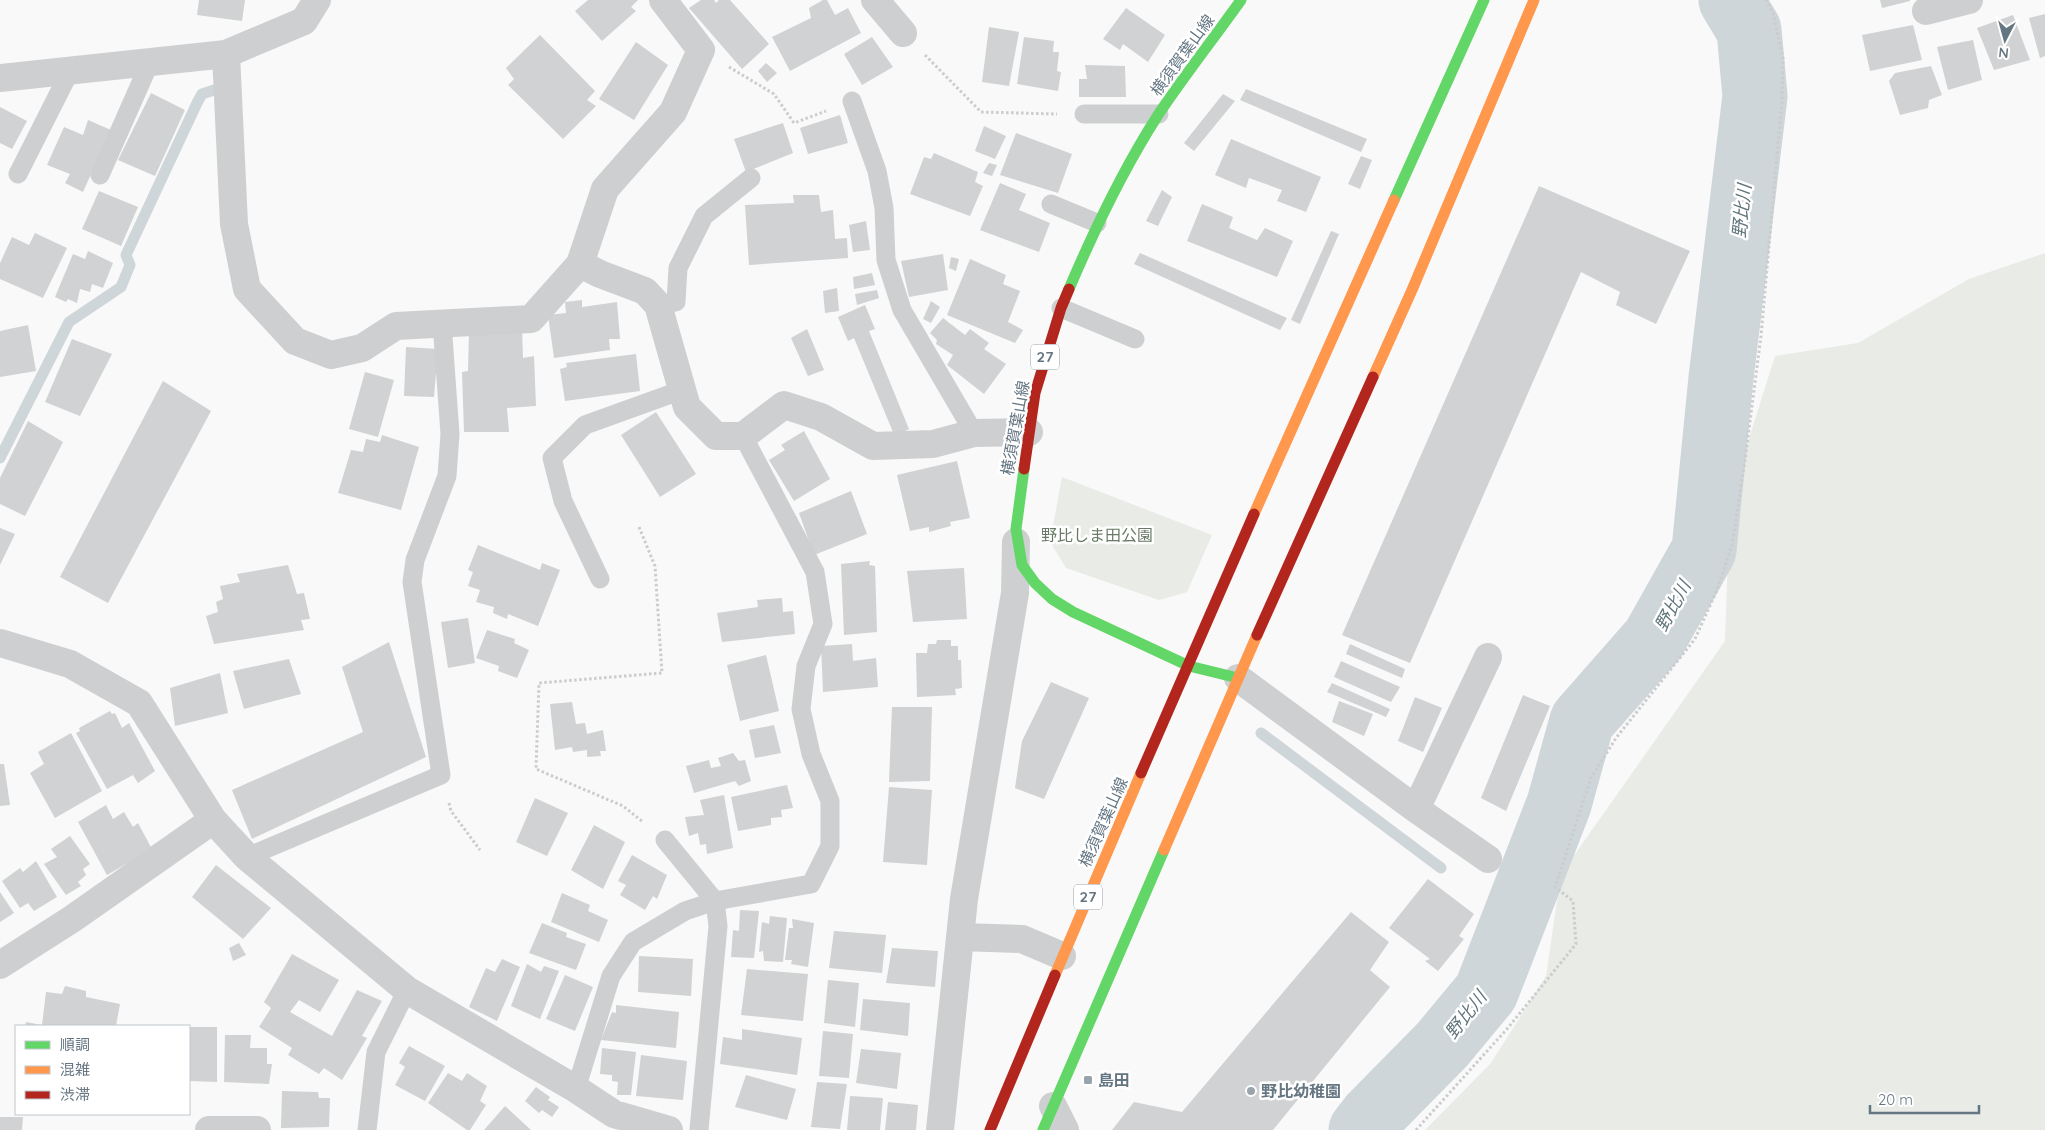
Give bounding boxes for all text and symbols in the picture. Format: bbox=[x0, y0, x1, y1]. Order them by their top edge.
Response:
street label: 横須賀葉山線 bbox=[1146, 10, 1218, 100]
north arrow bbox=[1980, 15, 2030, 65]
text: N bbox=[1998, 43, 2010, 62]
water label: 野比川 bbox=[1727, 181, 1756, 239]
road number: 27 bbox=[1031, 344, 1059, 370]
street label: 横須賀葉山線 bbox=[997, 379, 1033, 477]
park label: 野比しま田公園 bbox=[1041, 525, 1153, 545]
water label: 野比川 bbox=[1649, 575, 1697, 635]
street label: 横須賀葉山線 bbox=[1074, 774, 1132, 870]
road number: 27 bbox=[1074, 884, 1102, 910]
water label: 野比川 bbox=[1440, 985, 1493, 1043]
legend bbox=[15, 1025, 190, 1115]
text: 順調 bbox=[60, 1035, 90, 1054]
text: 混雑 bbox=[60, 1060, 90, 1079]
place label: 島田 bbox=[1098, 1070, 1130, 1090]
marker: 島田 bbox=[1082, 1074, 1094, 1086]
place label: 野比幼稚園 bbox=[1261, 1081, 1341, 1101]
scale bar bbox=[1870, 1082, 1979, 1114]
text: 渋滞 bbox=[60, 1085, 90, 1104]
marker: 野比幼稚園 bbox=[1245, 1085, 1257, 1097]
text: 20 m bbox=[1878, 1090, 1913, 1109]

